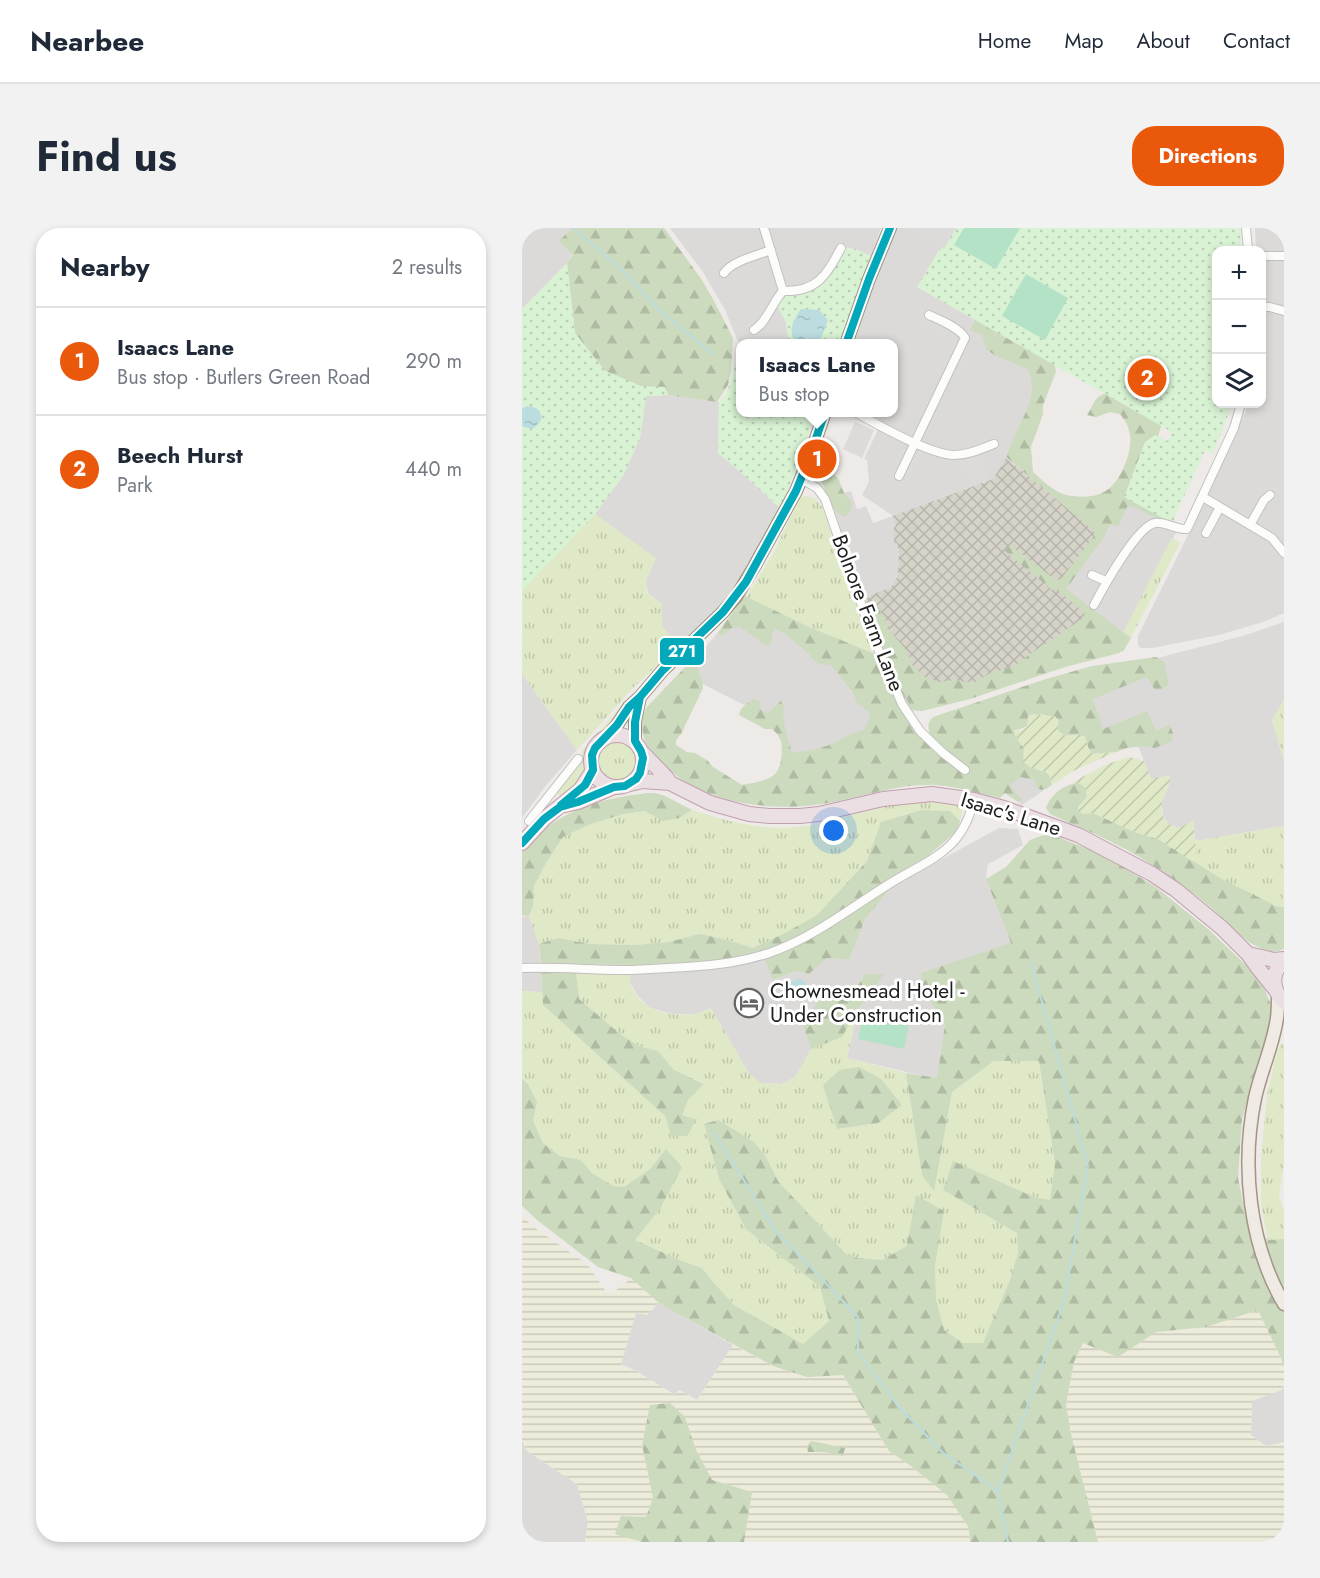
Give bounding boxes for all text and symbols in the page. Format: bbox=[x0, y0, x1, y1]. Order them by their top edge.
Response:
text: Nearbee bbox=[30, 21, 144, 62]
text: Home bbox=[978, 26, 1031, 56]
text: Map bbox=[1064, 26, 1104, 56]
text: About bbox=[1137, 26, 1190, 56]
text: Contact bbox=[1223, 26, 1290, 56]
text: Find us bbox=[36, 126, 177, 187]
button: Directions bbox=[1132, 126, 1284, 186]
map controls bbox=[1212, 246, 1266, 408]
button: + bbox=[1212, 246, 1266, 300]
text: Nearby bbox=[60, 248, 149, 286]
text: 2 results bbox=[392, 253, 462, 282]
button: − bbox=[1212, 300, 1266, 354]
text: Isaacs Lane bbox=[117, 331, 234, 363]
popup bbox=[736, 339, 898, 417]
text: 1 bbox=[74, 347, 85, 376]
text: 290 m bbox=[406, 347, 462, 376]
text: Isaacs Lane bbox=[758, 348, 876, 380]
button: layers bbox=[1212, 354, 1266, 408]
pin: 2 bbox=[1128, 356, 1166, 400]
text: Bus stop · Butlers Green Road bbox=[117, 363, 370, 392]
text: Bus stop bbox=[758, 380, 829, 409]
pin: 1 bbox=[798, 436, 836, 482]
text: Beech Hurst bbox=[117, 439, 243, 471]
text: 2 bbox=[73, 455, 86, 484]
text: 440 m bbox=[405, 455, 462, 484]
text: Park bbox=[117, 471, 153, 500]
street label: Bolnore Farm Lane bbox=[824, 530, 912, 696]
line badge: 271 bbox=[659, 637, 705, 666]
text: 271 bbox=[668, 640, 696, 663]
street label: Isaac's Lane bbox=[957, 785, 1065, 843]
your location bbox=[819, 816, 848, 845]
place label: Chownesmead Hotel - Under Construction bbox=[770, 976, 965, 1030]
hotel icon: Chownesmead Hotel - Under Construction bbox=[733, 987, 765, 1019]

